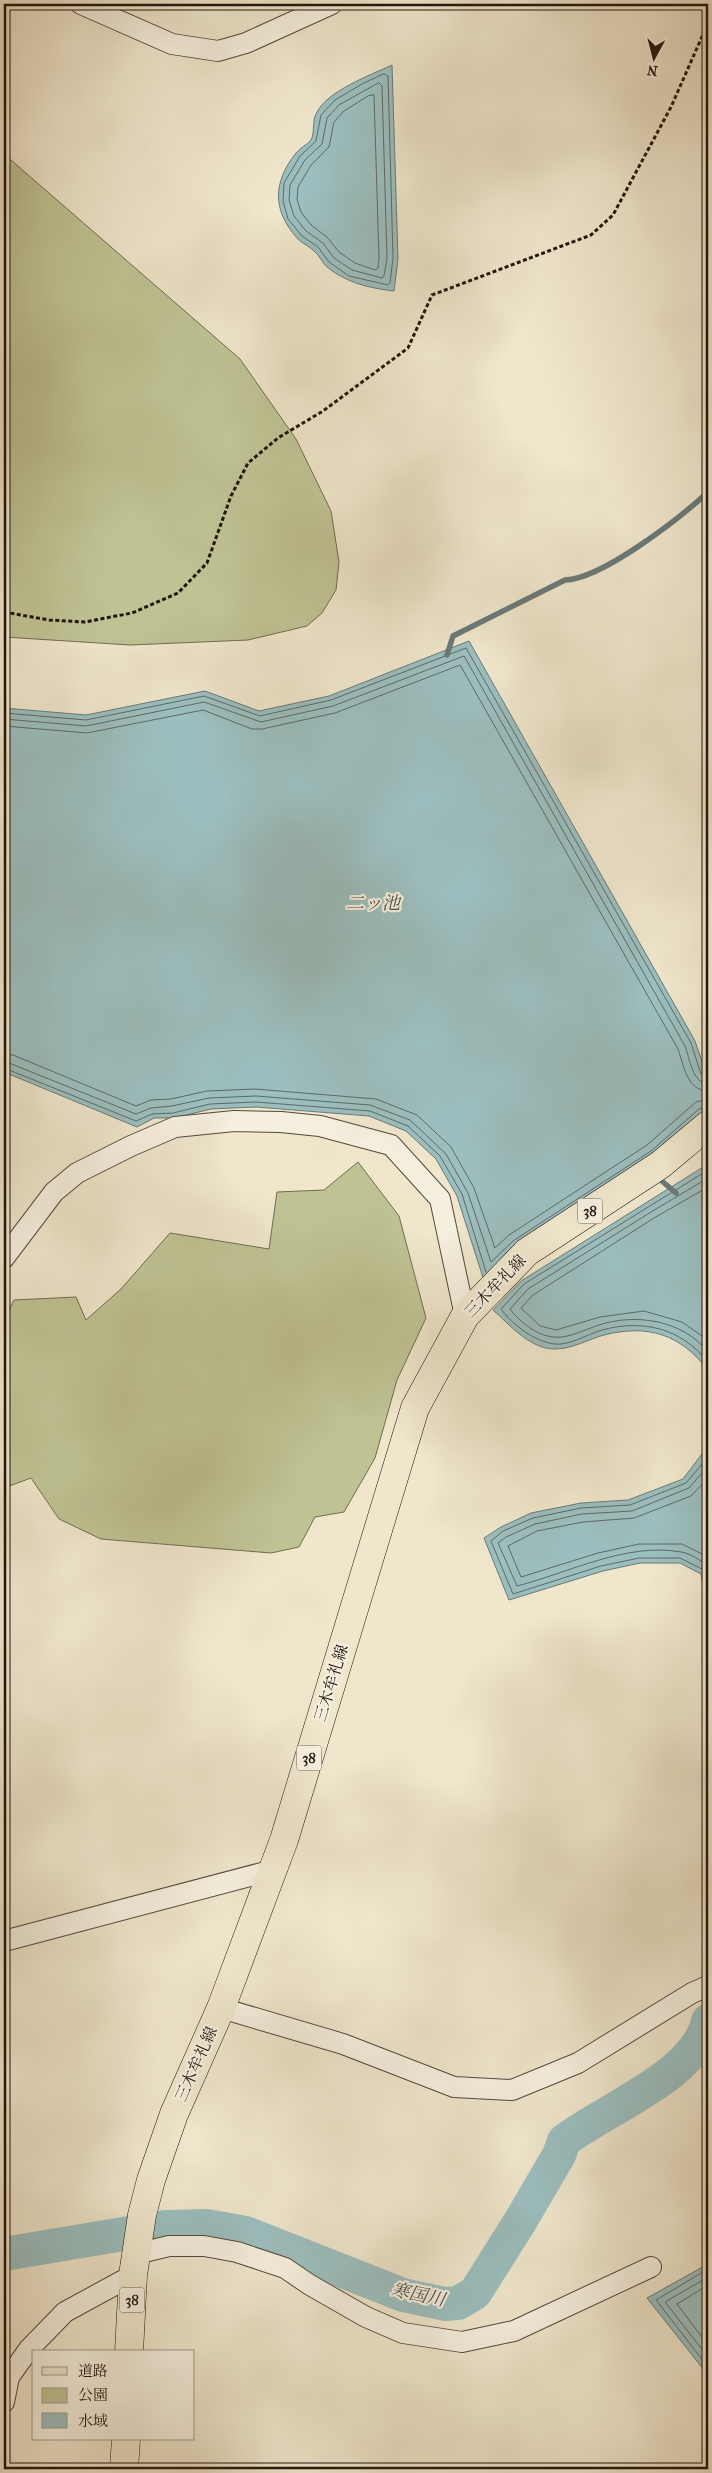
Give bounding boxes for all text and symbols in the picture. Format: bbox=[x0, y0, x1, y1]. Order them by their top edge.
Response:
north arrow bbox=[630, 32, 680, 82]
text: N bbox=[646, 61, 659, 79]
water label: 二ッ池 bbox=[346, 893, 402, 914]
road number: 38 bbox=[578, 1198, 602, 1224]
street label: 三木牟礼線 bbox=[460, 1251, 530, 1321]
street label: 三木牟礼線 bbox=[310, 1642, 352, 1724]
road number: 38 bbox=[296, 1746, 322, 1770]
street label: 三木牟礼線 bbox=[171, 2024, 221, 2104]
water label: 寒国川 bbox=[389, 2279, 449, 2311]
road number: 38 bbox=[120, 2288, 144, 2312]
legend bbox=[32, 2350, 195, 2440]
text: 道路 bbox=[78, 2362, 108, 2380]
text: 公園 bbox=[78, 2386, 108, 2404]
text: 水域 bbox=[78, 2412, 108, 2430]

